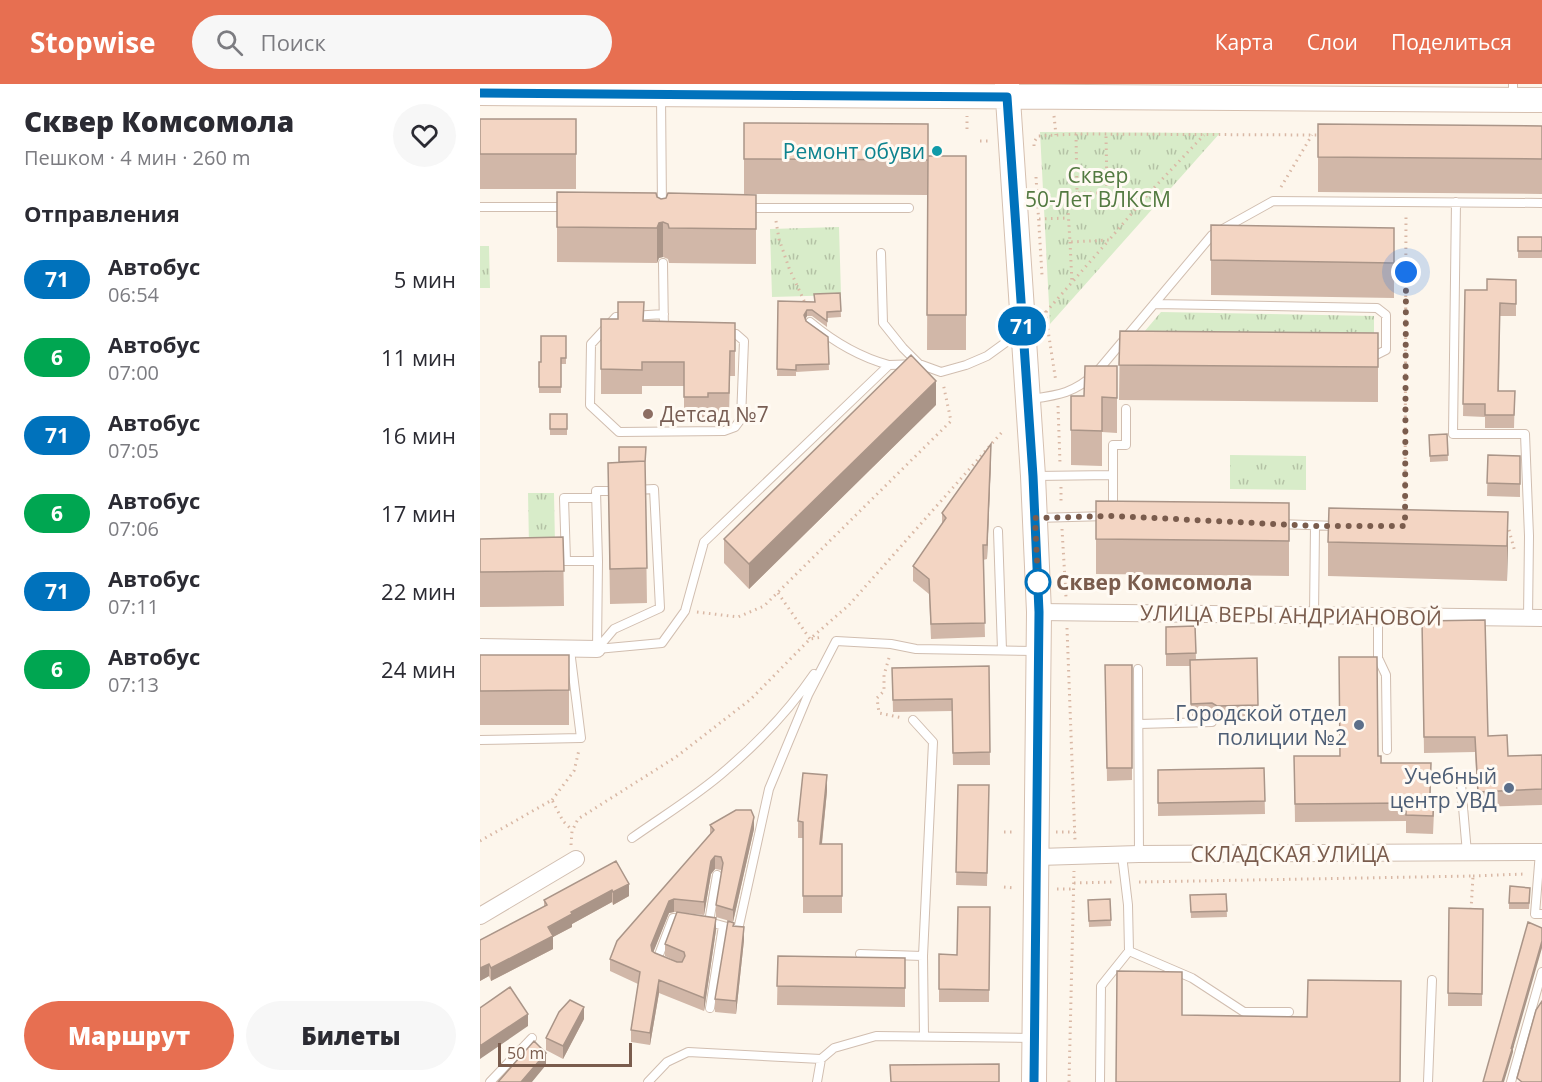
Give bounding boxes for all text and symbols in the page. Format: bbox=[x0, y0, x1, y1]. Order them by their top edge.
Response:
search box bbox=[192, 15, 612, 69]
text: Stopwise bbox=[30, 23, 156, 61]
icon: search bbox=[213, 26, 246, 59]
text: Поиск bbox=[261, 27, 326, 57]
text: Карта bbox=[1215, 28, 1274, 56]
text: Слои bbox=[1307, 28, 1358, 56]
text: Поделиться bbox=[1391, 28, 1512, 56]
text: Сквер Комсомола bbox=[24, 102, 294, 140]
button: heart bbox=[393, 104, 456, 167]
place label: Ремонт обуви bbox=[783, 137, 925, 165]
text: Пешком · 4 мин · 260 m bbox=[24, 144, 251, 171]
marker: Ремонт обуви bbox=[930, 144, 944, 158]
park label: Сквер 50-Лет ВЛКСМ bbox=[1025, 161, 1171, 213]
text: Отправления bbox=[24, 198, 180, 228]
text: Автобус bbox=[108, 251, 200, 281]
your location bbox=[1391, 257, 1421, 287]
text: 5 мин bbox=[394, 264, 456, 294]
text: 71 bbox=[45, 265, 69, 293]
text: 06:54 bbox=[108, 281, 159, 308]
line badge: 71 bbox=[995, 306, 1049, 346]
text: 71 bbox=[1010, 312, 1034, 340]
text: Автобус bbox=[108, 329, 200, 359]
text: 11 мин bbox=[381, 342, 456, 372]
text: 6 bbox=[51, 343, 63, 371]
text: 07:00 bbox=[108, 359, 159, 386]
place label: Детсад №7 bbox=[660, 400, 769, 428]
text: Автобус bbox=[108, 407, 200, 437]
marker: Детсад №7 bbox=[641, 407, 655, 421]
text: 16 мин bbox=[381, 420, 456, 450]
text: 71 bbox=[45, 421, 69, 449]
text: 07:05 bbox=[108, 437, 159, 464]
text: Автобус bbox=[108, 485, 200, 515]
text: 17 мин bbox=[381, 498, 456, 528]
text: 6 bbox=[51, 499, 63, 527]
text: 07:06 bbox=[108, 515, 159, 542]
text: Автобус bbox=[108, 563, 200, 593]
place label: Сквер Комсомола bbox=[1056, 568, 1252, 596]
marker: Сквер Комсомола bbox=[1025, 569, 1051, 595]
text: 22 мин bbox=[381, 576, 456, 606]
text: 71 bbox=[45, 577, 69, 605]
text: 07:11 bbox=[108, 593, 159, 620]
street label: УЛИЦА ВЕРЫ АНДРИАНОВОЙ bbox=[1140, 598, 1442, 632]
text: Автобус bbox=[108, 641, 200, 671]
text: 24 мин bbox=[381, 654, 456, 684]
text: 6 bbox=[51, 655, 63, 683]
text: 07:13 bbox=[108, 671, 159, 698]
place label: Городской отдел полиции №2 bbox=[1175, 699, 1347, 751]
marker: Городской отдел полиции №2 bbox=[1352, 718, 1366, 732]
place label: Учебный центр УВД bbox=[1390, 762, 1497, 814]
marker: Учебный центр УВД bbox=[1502, 781, 1516, 795]
street label: СКЛАДСКАЯ УЛИЦА bbox=[1191, 840, 1390, 868]
button: Маршрут bbox=[24, 1001, 234, 1070]
button: Билеты bbox=[246, 1001, 456, 1070]
scale bar bbox=[498, 1040, 632, 1068]
text: 50 m bbox=[507, 1042, 544, 1064]

